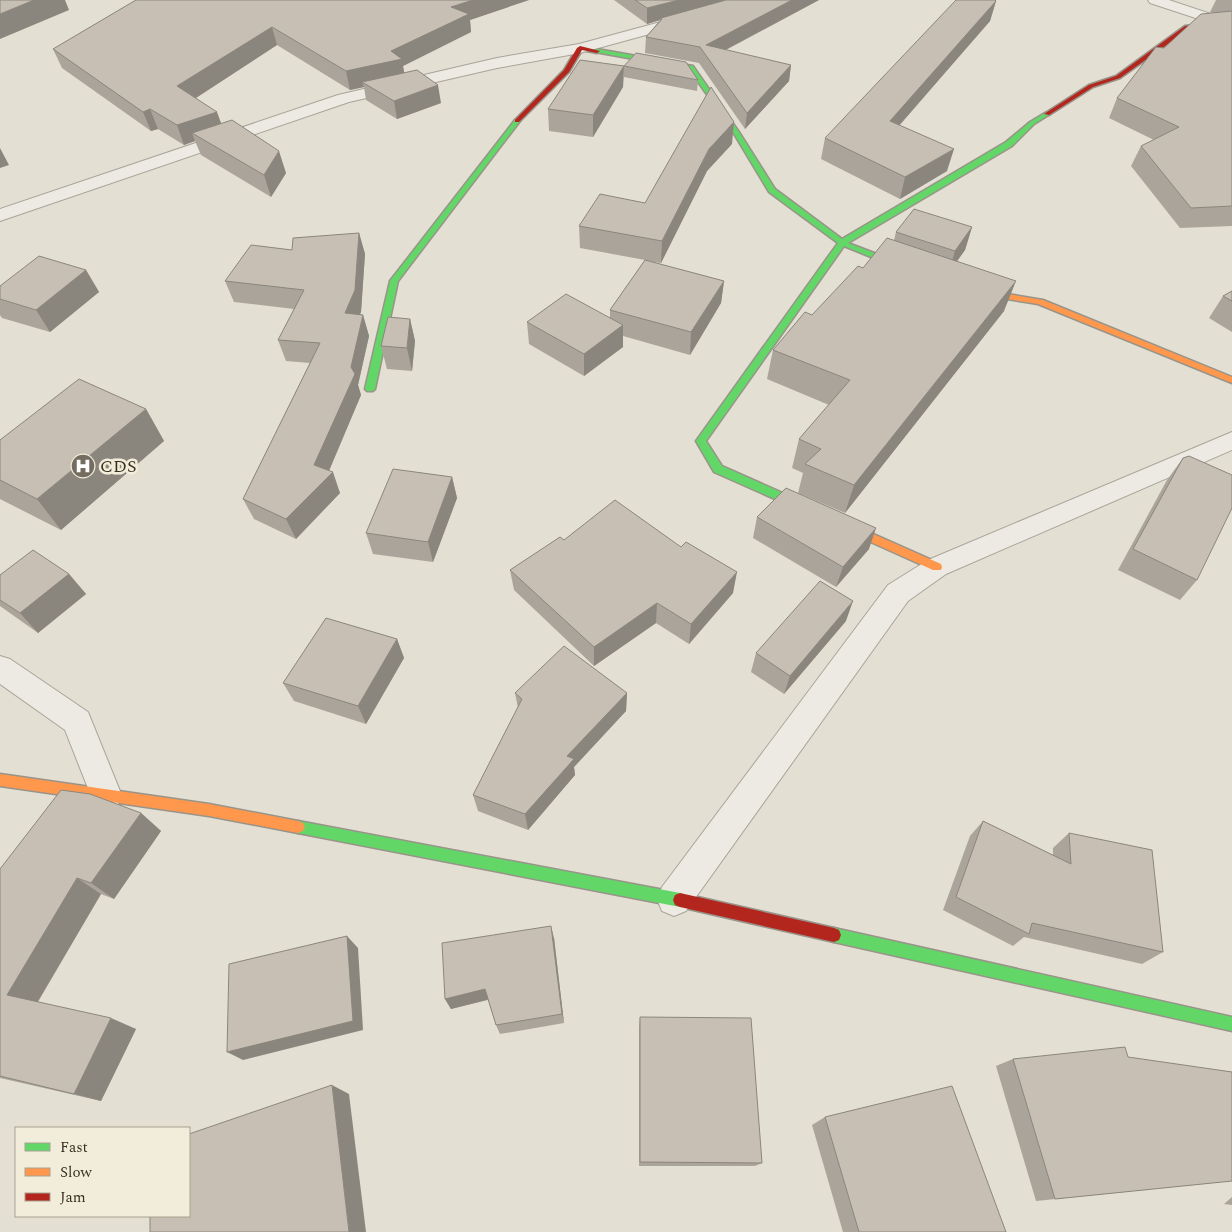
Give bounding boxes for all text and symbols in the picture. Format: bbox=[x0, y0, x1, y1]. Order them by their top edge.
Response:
hospital icon: CDS bbox=[70, 453, 96, 479]
place label: CDS bbox=[100, 453, 137, 480]
legend bbox=[15, 1127, 190, 1217]
text: Fast bbox=[60, 1136, 88, 1159]
text: Slow bbox=[60, 1161, 92, 1184]
text: Jam bbox=[60, 1186, 86, 1209]

